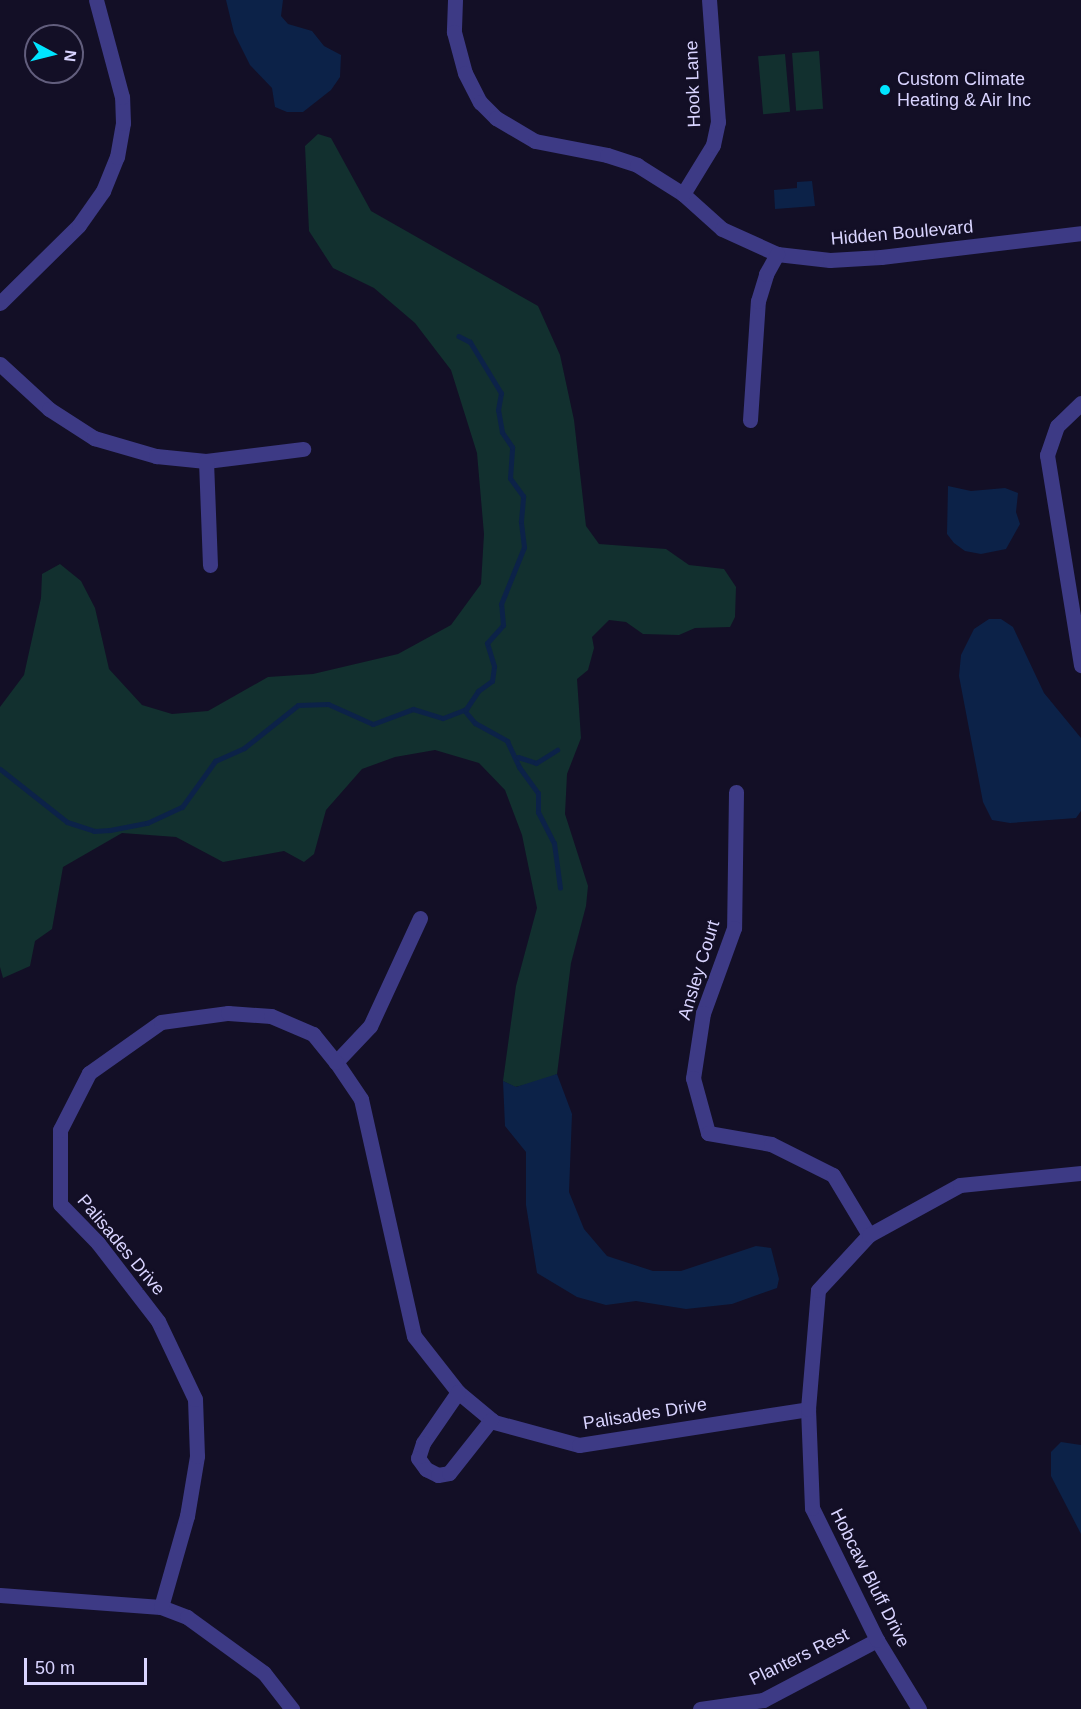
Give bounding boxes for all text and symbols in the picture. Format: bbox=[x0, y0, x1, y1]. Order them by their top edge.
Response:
north arrow bbox=[24, 24, 84, 84]
street label: Hook Lane bbox=[681, 40, 705, 128]
text: N bbox=[61, 49, 80, 63]
place label: Custom Climate Heating & Air Inc bbox=[897, 69, 1032, 112]
marker: Custom Climate Heating & Air Inc bbox=[878, 83, 892, 97]
street label: Hidden Boulevard bbox=[830, 216, 974, 250]
street label: Ansley Court bbox=[674, 918, 724, 1022]
street label: Palisades Drive bbox=[73, 1190, 169, 1300]
street label: Palisades Drive bbox=[582, 1394, 708, 1434]
street label: Hobcaw Bluff Drive bbox=[826, 1505, 914, 1651]
street label: Planters Rest bbox=[746, 1624, 852, 1690]
scale bar bbox=[27, 1646, 150, 1684]
text: 50 m bbox=[35, 1658, 75, 1678]

